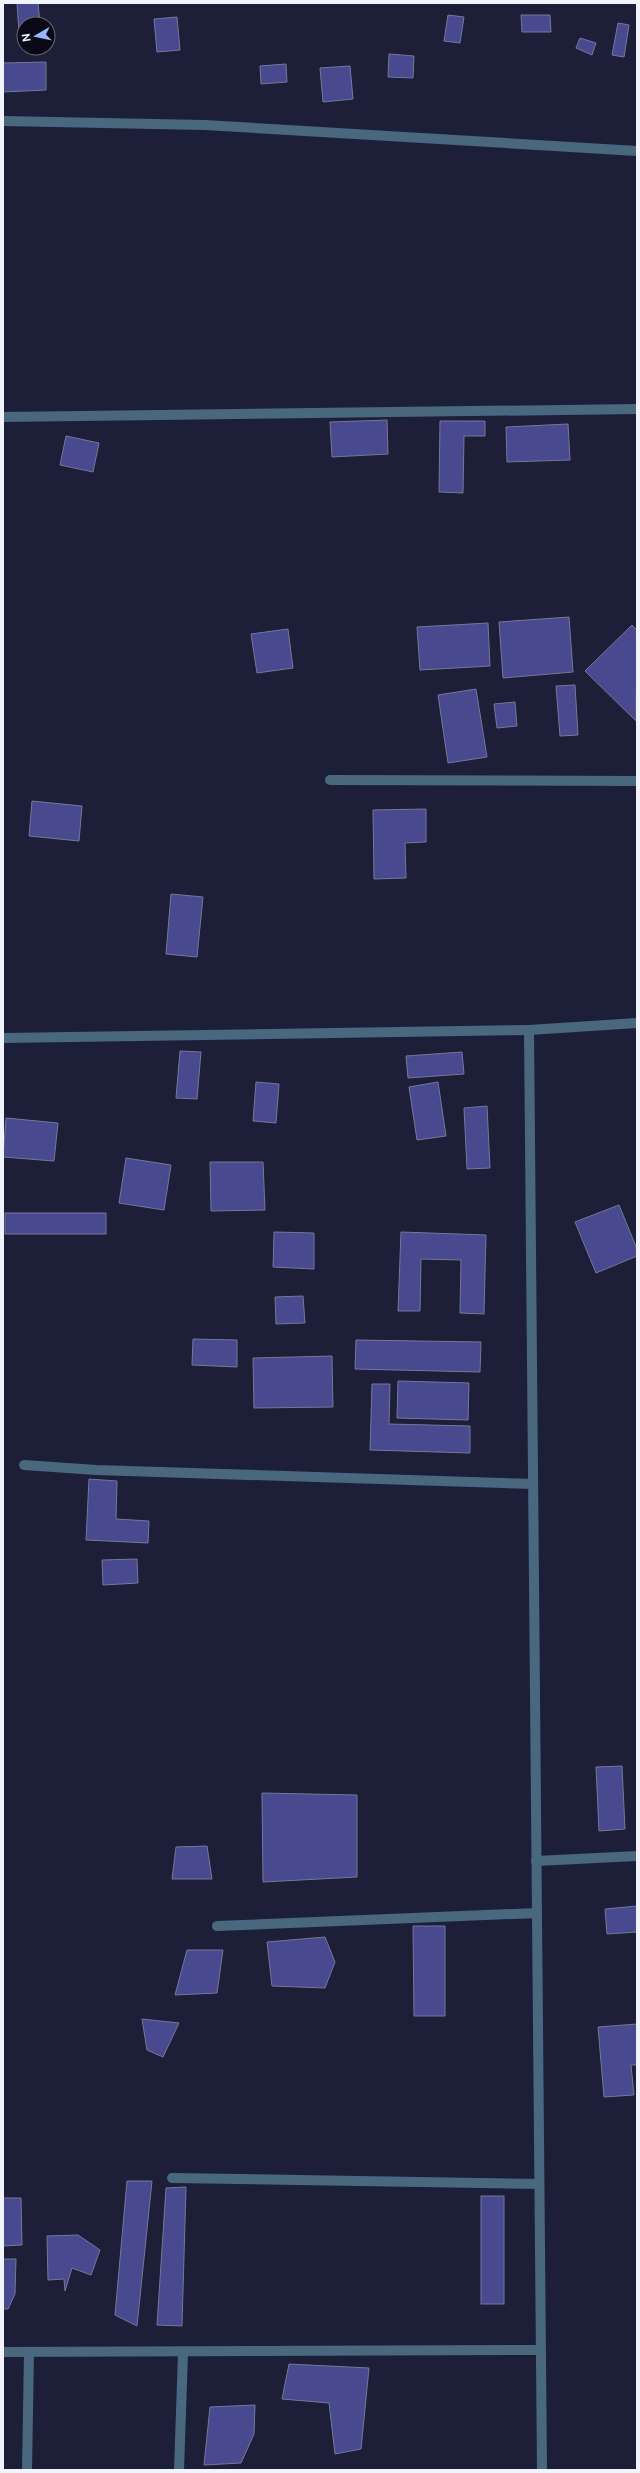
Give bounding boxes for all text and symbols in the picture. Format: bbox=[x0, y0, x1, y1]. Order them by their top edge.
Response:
north arrow bbox=[16, 16, 56, 56]
text: N bbox=[20, 32, 33, 43]

